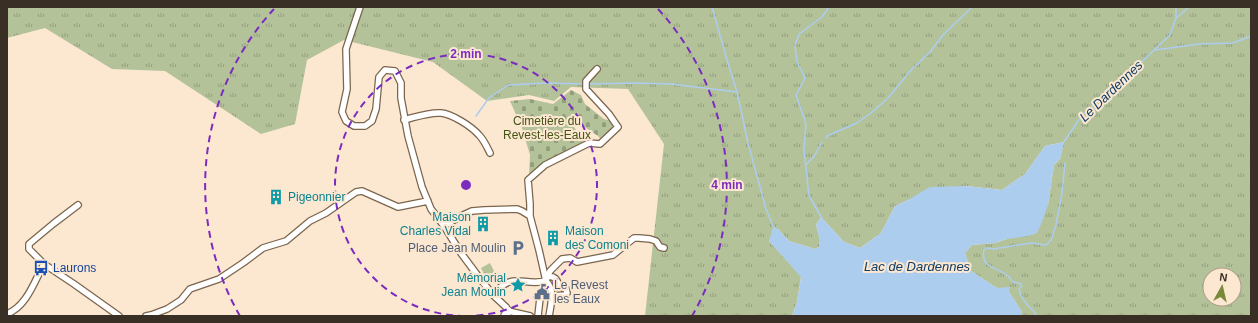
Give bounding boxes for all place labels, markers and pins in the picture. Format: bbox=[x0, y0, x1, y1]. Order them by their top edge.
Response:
centre of rings bbox=[459, 178, 473, 192]
building icon: Pigeonnier bbox=[267, 188, 285, 206]
place label: Pigeonnier bbox=[288, 190, 345, 204]
place label: Maison Charles Vidal bbox=[400, 210, 471, 238]
building icon: Maison Charles Vidal bbox=[474, 215, 492, 233]
place label: Maison des Comoni bbox=[565, 224, 629, 252]
building icon: Maison des Comoni bbox=[544, 229, 562, 247]
parking icon: Place Jean Moulin bbox=[509, 239, 527, 257]
place label: Place Jean Moulin bbox=[408, 241, 506, 255]
bus stop icon: Laurons bbox=[32, 259, 50, 277]
place label: Laurons bbox=[53, 261, 96, 275]
place label: Mémorial Jean Moulin bbox=[441, 271, 506, 299]
place icon: Mémorial Jean Moulin bbox=[509, 276, 527, 294]
place label: Le Revest les Eaux bbox=[554, 278, 609, 306]
public building icon: Le Revest les Eaux bbox=[533, 283, 551, 301]

